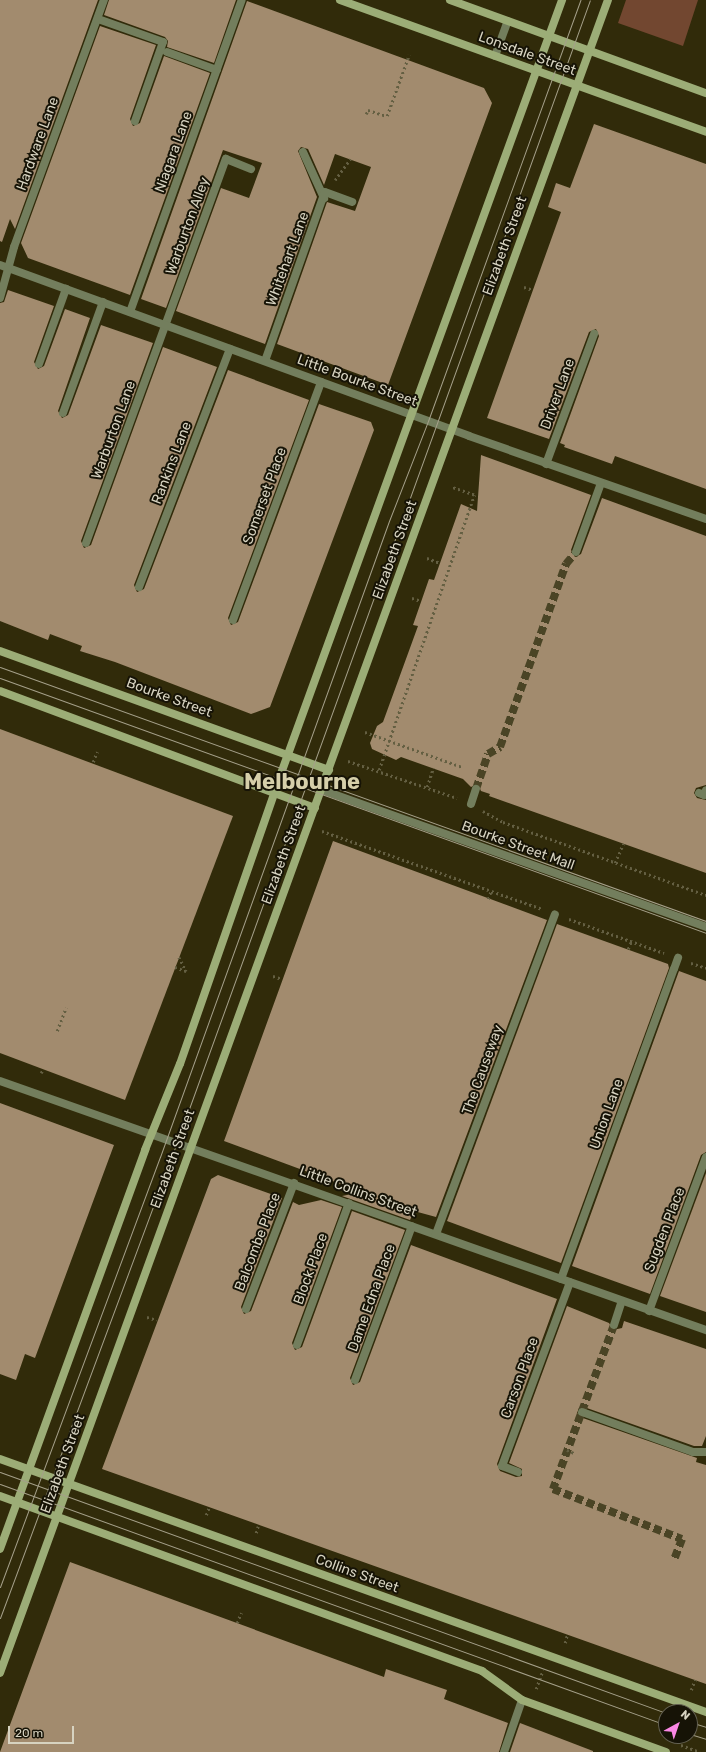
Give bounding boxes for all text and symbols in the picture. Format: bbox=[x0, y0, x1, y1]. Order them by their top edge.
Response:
street label: Lonsdale Street bbox=[476, 29, 578, 79]
street label: Hardware Lane bbox=[13, 95, 63, 193]
street label: Niagara Lane bbox=[152, 109, 196, 195]
street label: Warburton Alley bbox=[163, 175, 213, 277]
street label: Elizabeth Street bbox=[479, 194, 531, 298]
street label: Whitehart Lane bbox=[263, 210, 313, 308]
street label: Little Bourke Street bbox=[295, 351, 419, 411]
street label: Driver Lane bbox=[537, 356, 579, 432]
street label: Warburton Lane bbox=[88, 379, 140, 481]
street label: Rankins Lane bbox=[149, 419, 195, 507]
street label: Somerset Place bbox=[240, 445, 290, 547]
street label: Elizabeth Street bbox=[369, 498, 421, 602]
street label: Bourke Street bbox=[124, 675, 214, 721]
district label: Melbourne bbox=[244, 769, 360, 795]
street label: Elizabeth Street bbox=[258, 803, 310, 907]
street label: Bourke Street Mall bbox=[459, 818, 577, 874]
street label: The Causeway bbox=[459, 1023, 507, 1117]
street label: Union Lane bbox=[587, 1077, 627, 1151]
street label: Elizabeth Street bbox=[147, 1107, 199, 1211]
street label: Little Collins Street bbox=[297, 1163, 419, 1221]
street label: Sugden Place bbox=[641, 1185, 689, 1275]
street label: Balcombe Place bbox=[232, 1190, 284, 1294]
street label: Block Place bbox=[290, 1231, 332, 1307]
street label: Dame Edna Place bbox=[345, 1242, 399, 1354]
street label: Carson Place bbox=[498, 1335, 542, 1421]
street label: Elizabeth Street bbox=[37, 1412, 89, 1516]
street label: Collins Street bbox=[313, 1551, 401, 1597]
north arrow bbox=[658, 1704, 698, 1744]
text: N bbox=[678, 1708, 693, 1723]
scale bar bbox=[10, 1718, 76, 1744]
text: 20 m bbox=[15, 1726, 43, 1740]

